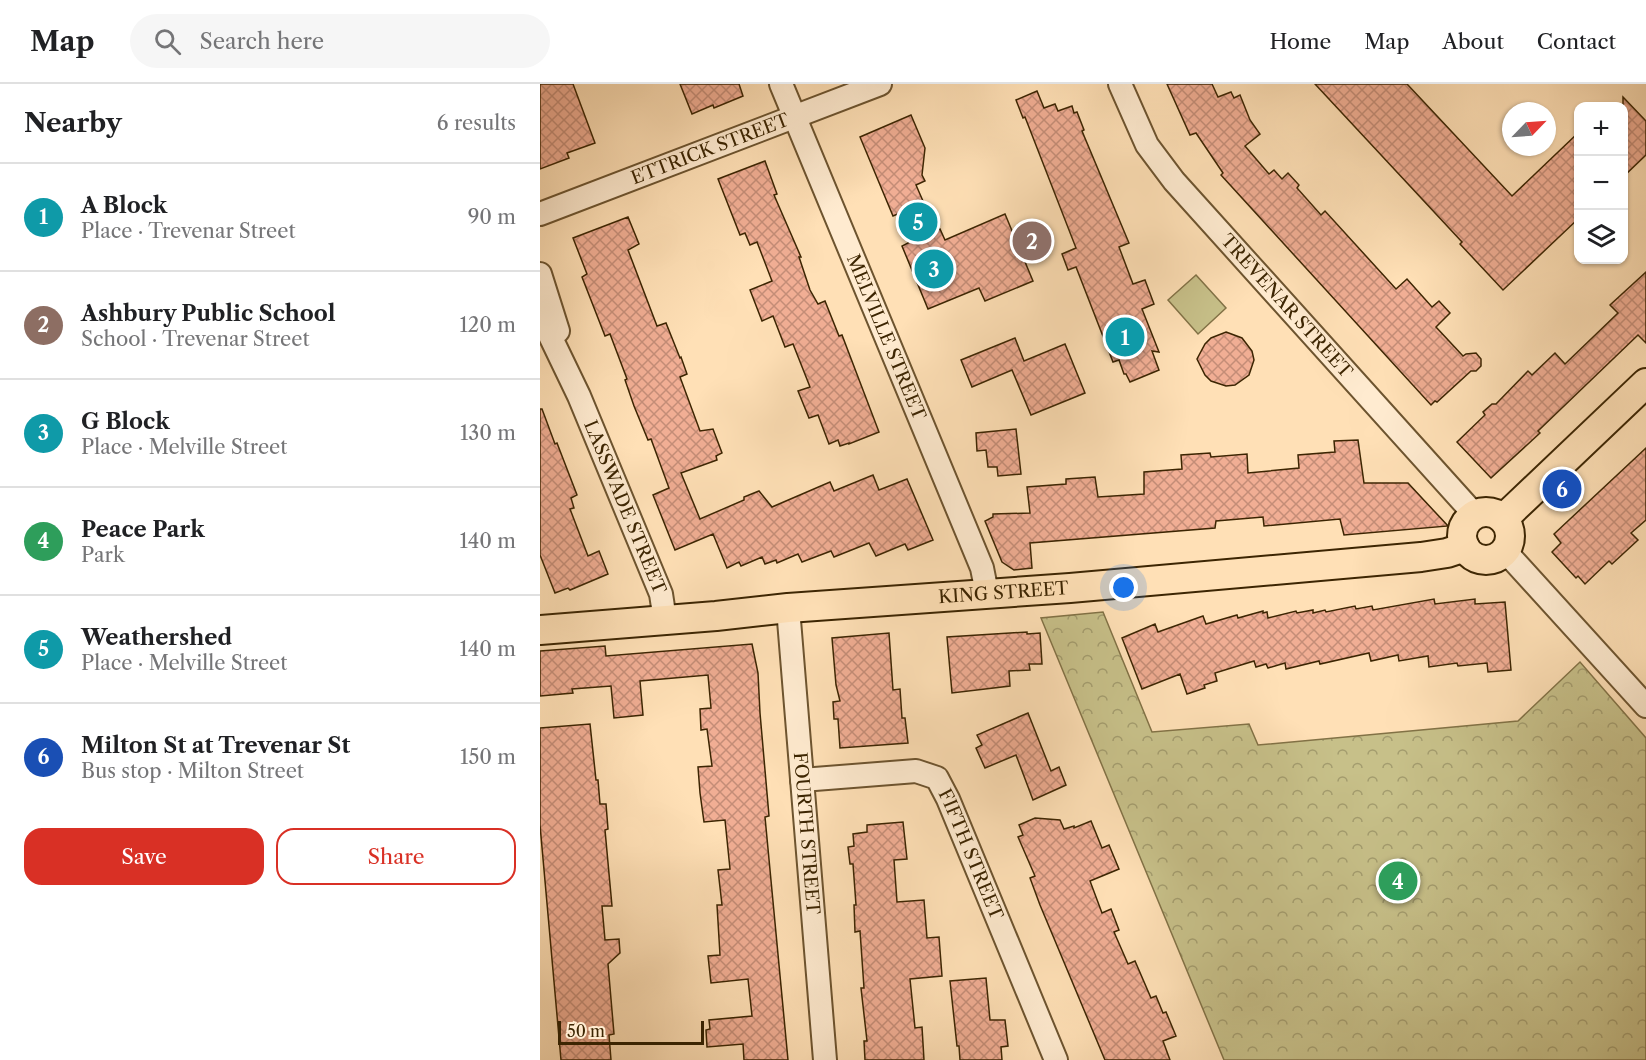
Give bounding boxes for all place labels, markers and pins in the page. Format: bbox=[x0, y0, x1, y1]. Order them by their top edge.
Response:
pin: 5 bbox=[898, 200, 938, 244]
pin: 2 bbox=[1012, 218, 1052, 264]
pin: 3 bbox=[914, 246, 954, 291]
pin: 1 bbox=[1106, 314, 1144, 360]
pin: 6 bbox=[1542, 466, 1582, 512]
pin: 4 bbox=[1378, 858, 1418, 904]

